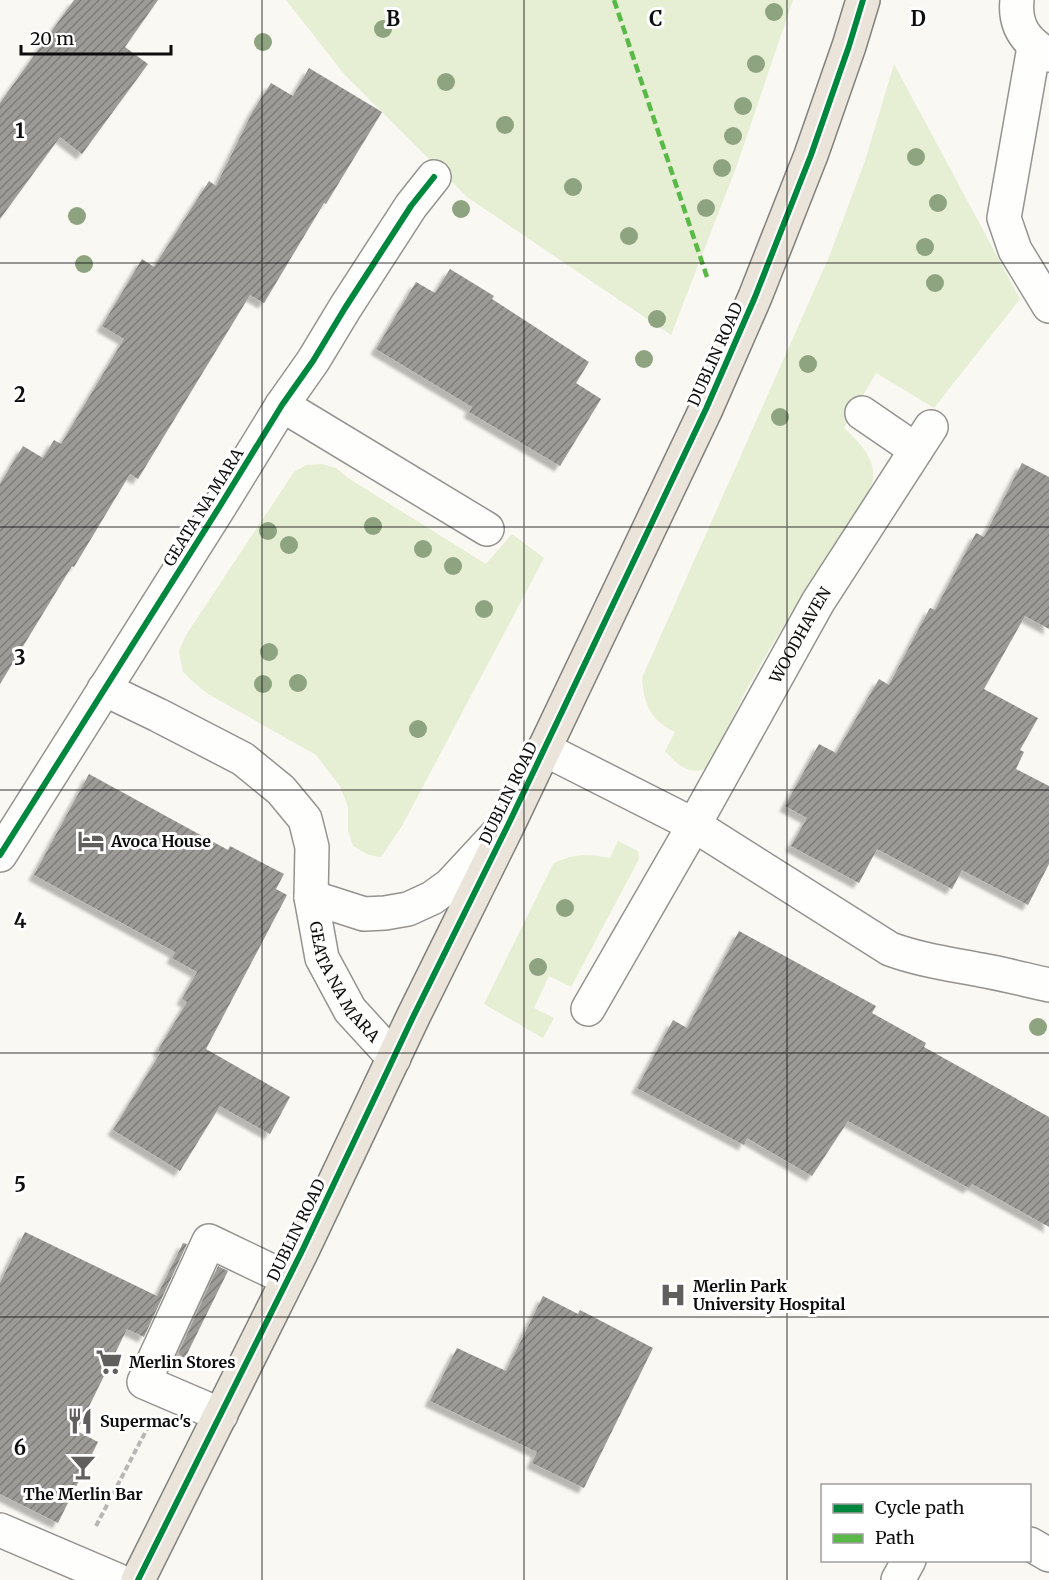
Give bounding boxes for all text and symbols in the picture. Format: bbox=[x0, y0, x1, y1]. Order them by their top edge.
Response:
text: B bbox=[386, 6, 400, 31]
text: C bbox=[649, 6, 663, 31]
text: D bbox=[910, 6, 926, 31]
scale bar bbox=[21, 18, 171, 56]
text: 20 m bbox=[30, 27, 74, 50]
text: 1 bbox=[15, 118, 25, 143]
street label: DUBLIN ROAD bbox=[683, 299, 747, 409]
text: 2 bbox=[14, 382, 26, 407]
street label: GEATA NA MARA bbox=[159, 444, 248, 570]
street label: WOODHAVEN bbox=[764, 583, 835, 687]
text: 3 bbox=[14, 645, 26, 670]
street label: DUBLIN ROAD bbox=[475, 738, 541, 848]
hotel icon: Avoca House bbox=[76, 826, 106, 856]
place label: Avoca House bbox=[110, 831, 211, 851]
text: 4 bbox=[14, 908, 27, 933]
street label: GEATA NA MARA bbox=[306, 920, 385, 1046]
text: 5 bbox=[14, 1172, 26, 1197]
street label: DUBLIN ROAD bbox=[263, 1175, 329, 1285]
place label: Merlin Park University Hospital bbox=[693, 1276, 845, 1314]
hospital icon: Merlin Park University Hospital bbox=[658, 1280, 688, 1310]
supermarket icon: Merlin Stores bbox=[94, 1347, 124, 1377]
place label: Merlin Stores bbox=[129, 1352, 235, 1372]
restaurant icon: Supermac's bbox=[65, 1406, 95, 1436]
place label: Supermac's bbox=[100, 1411, 191, 1431]
text: 6 bbox=[14, 1435, 26, 1460]
bar icon: The Merlin Bar bbox=[68, 1452, 98, 1482]
place label: The Merlin Bar bbox=[23, 1484, 143, 1504]
legend bbox=[821, 1484, 1031, 1562]
text: Cycle path bbox=[875, 1496, 965, 1519]
text: Path bbox=[875, 1526, 915, 1549]

